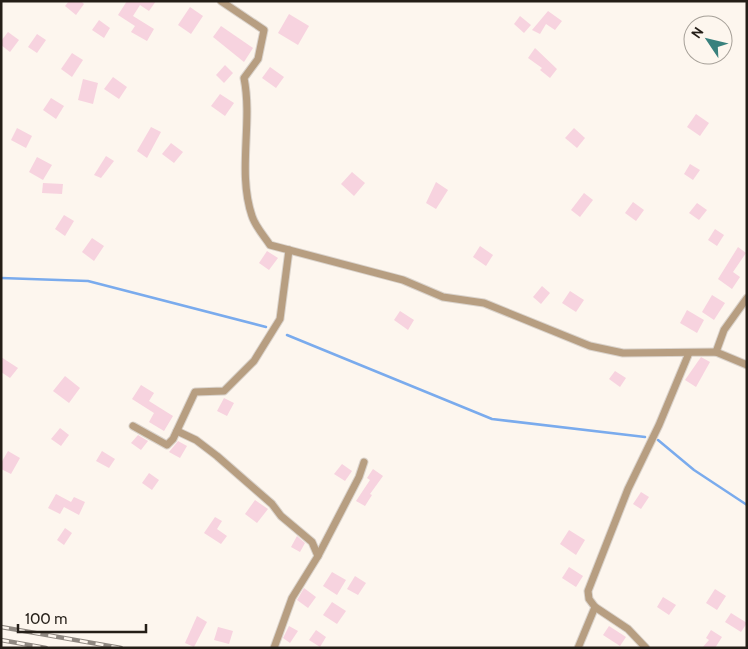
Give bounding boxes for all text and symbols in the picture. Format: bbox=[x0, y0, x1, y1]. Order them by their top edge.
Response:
north arrow bbox=[683, 15, 733, 65]
text: N bbox=[687, 23, 708, 42]
scale bar bbox=[18, 602, 145, 634]
text: 100 m bbox=[25, 610, 67, 628]

